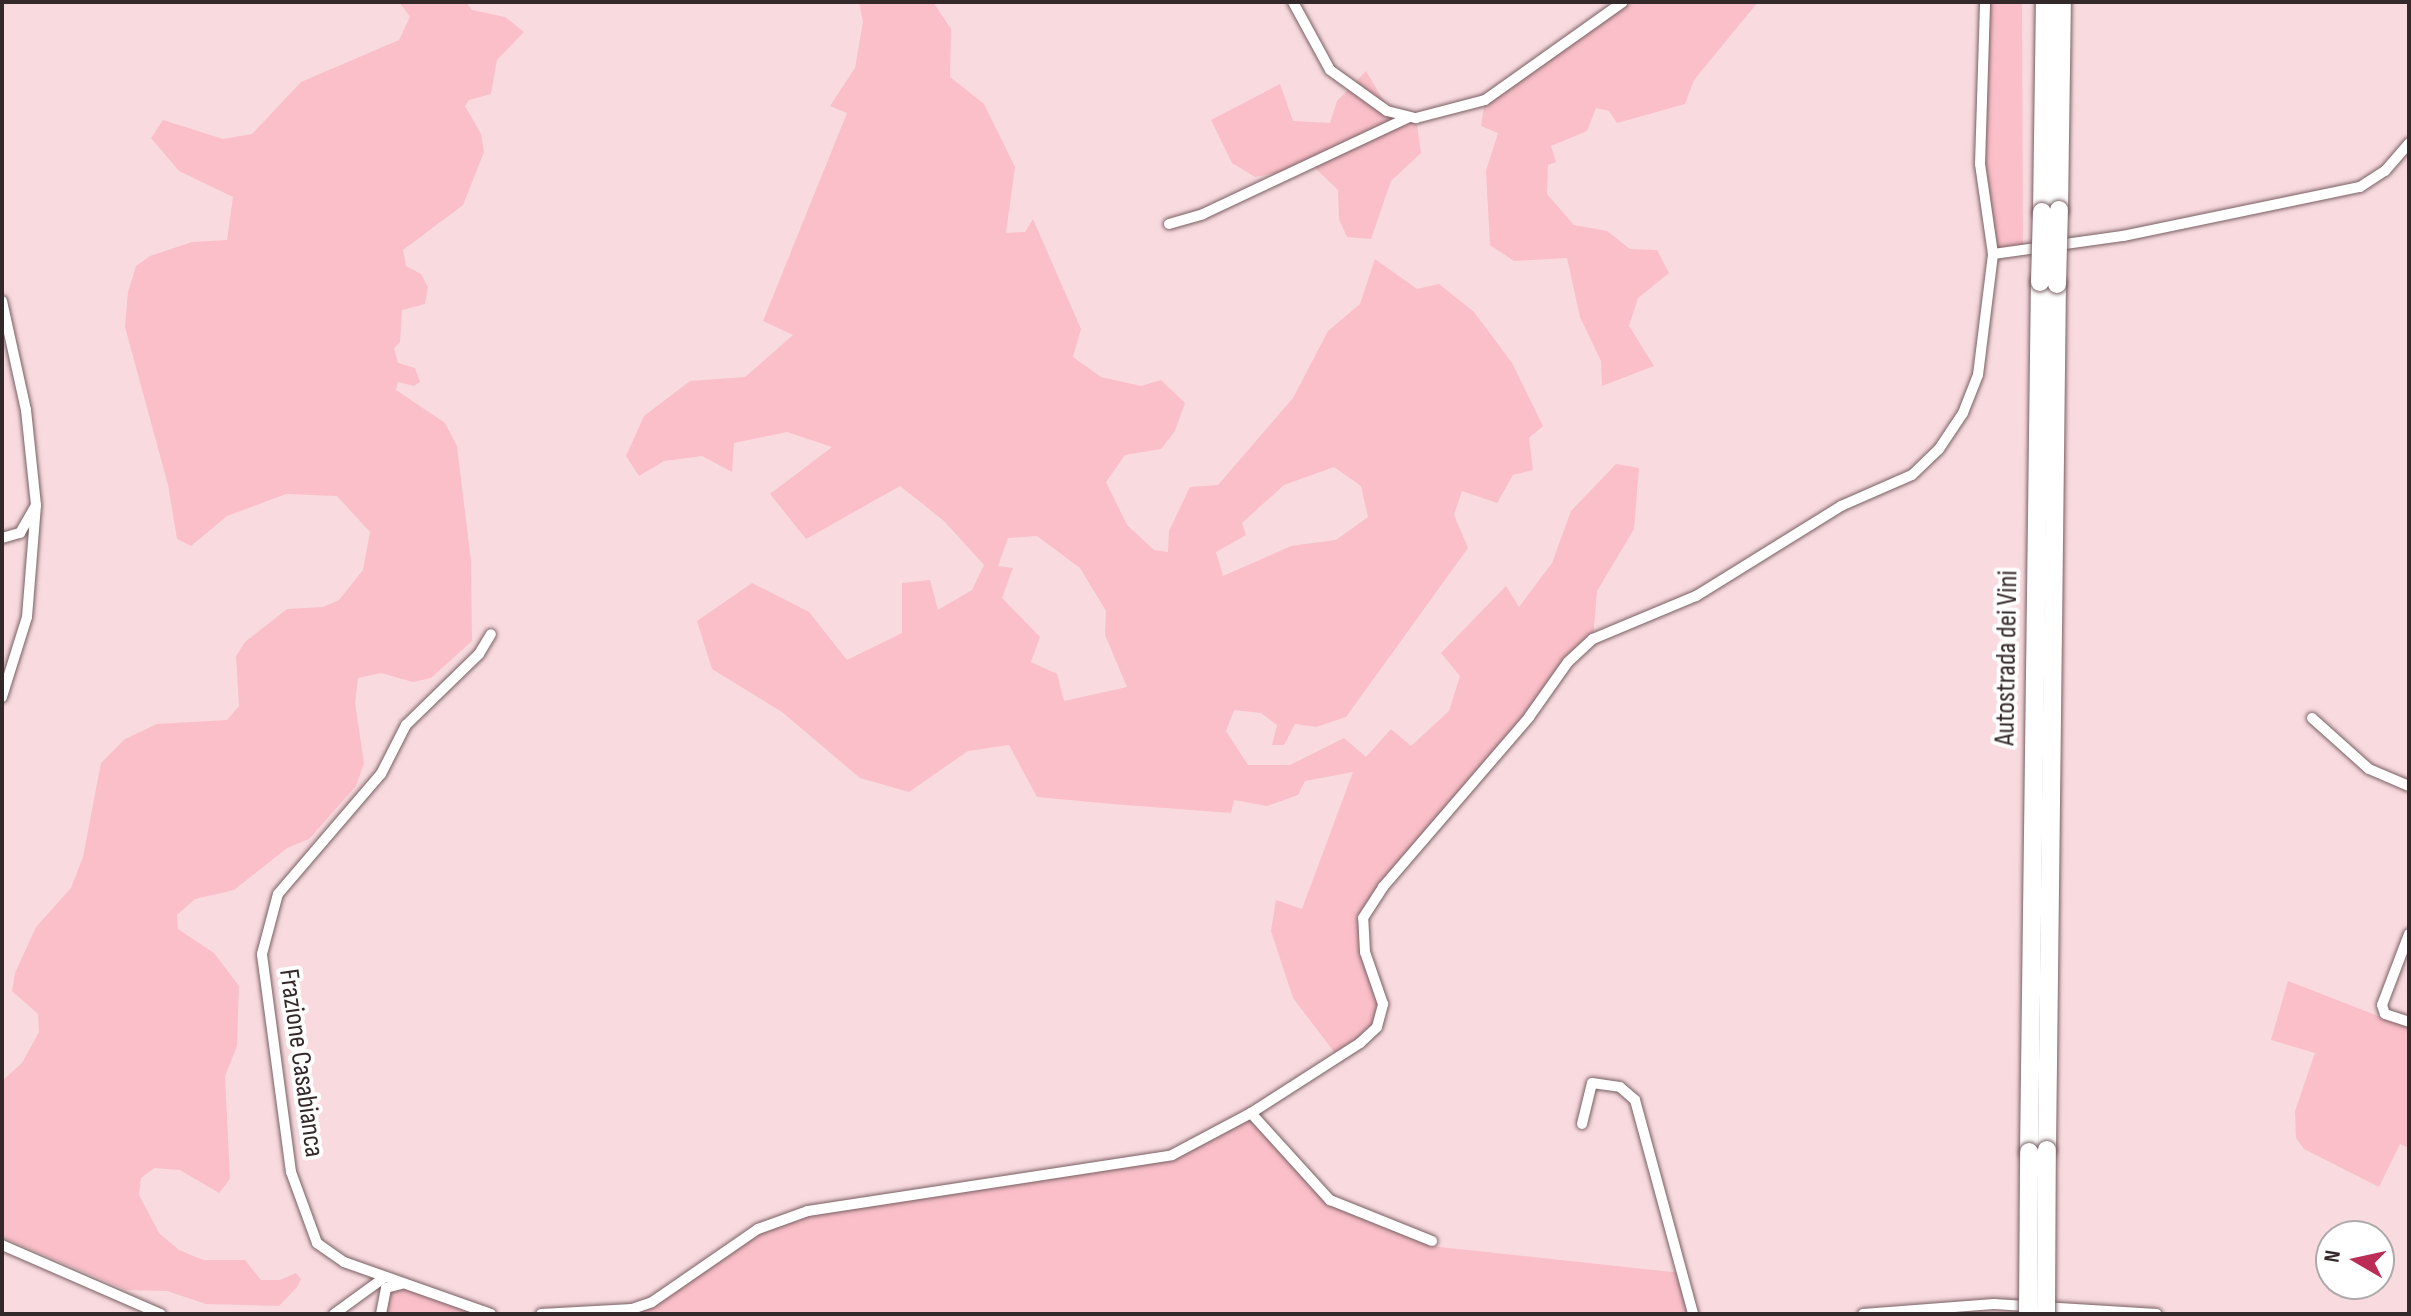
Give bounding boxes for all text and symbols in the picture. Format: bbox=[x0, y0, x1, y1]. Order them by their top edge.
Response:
street label: Autostrada dei Vini bbox=[1989, 570, 2025, 746]
street label: Frazione Casabianca bbox=[271, 967, 331, 1159]
north arrow bbox=[2315, 1220, 2395, 1300]
text: N bbox=[2319, 1249, 2347, 1264]

